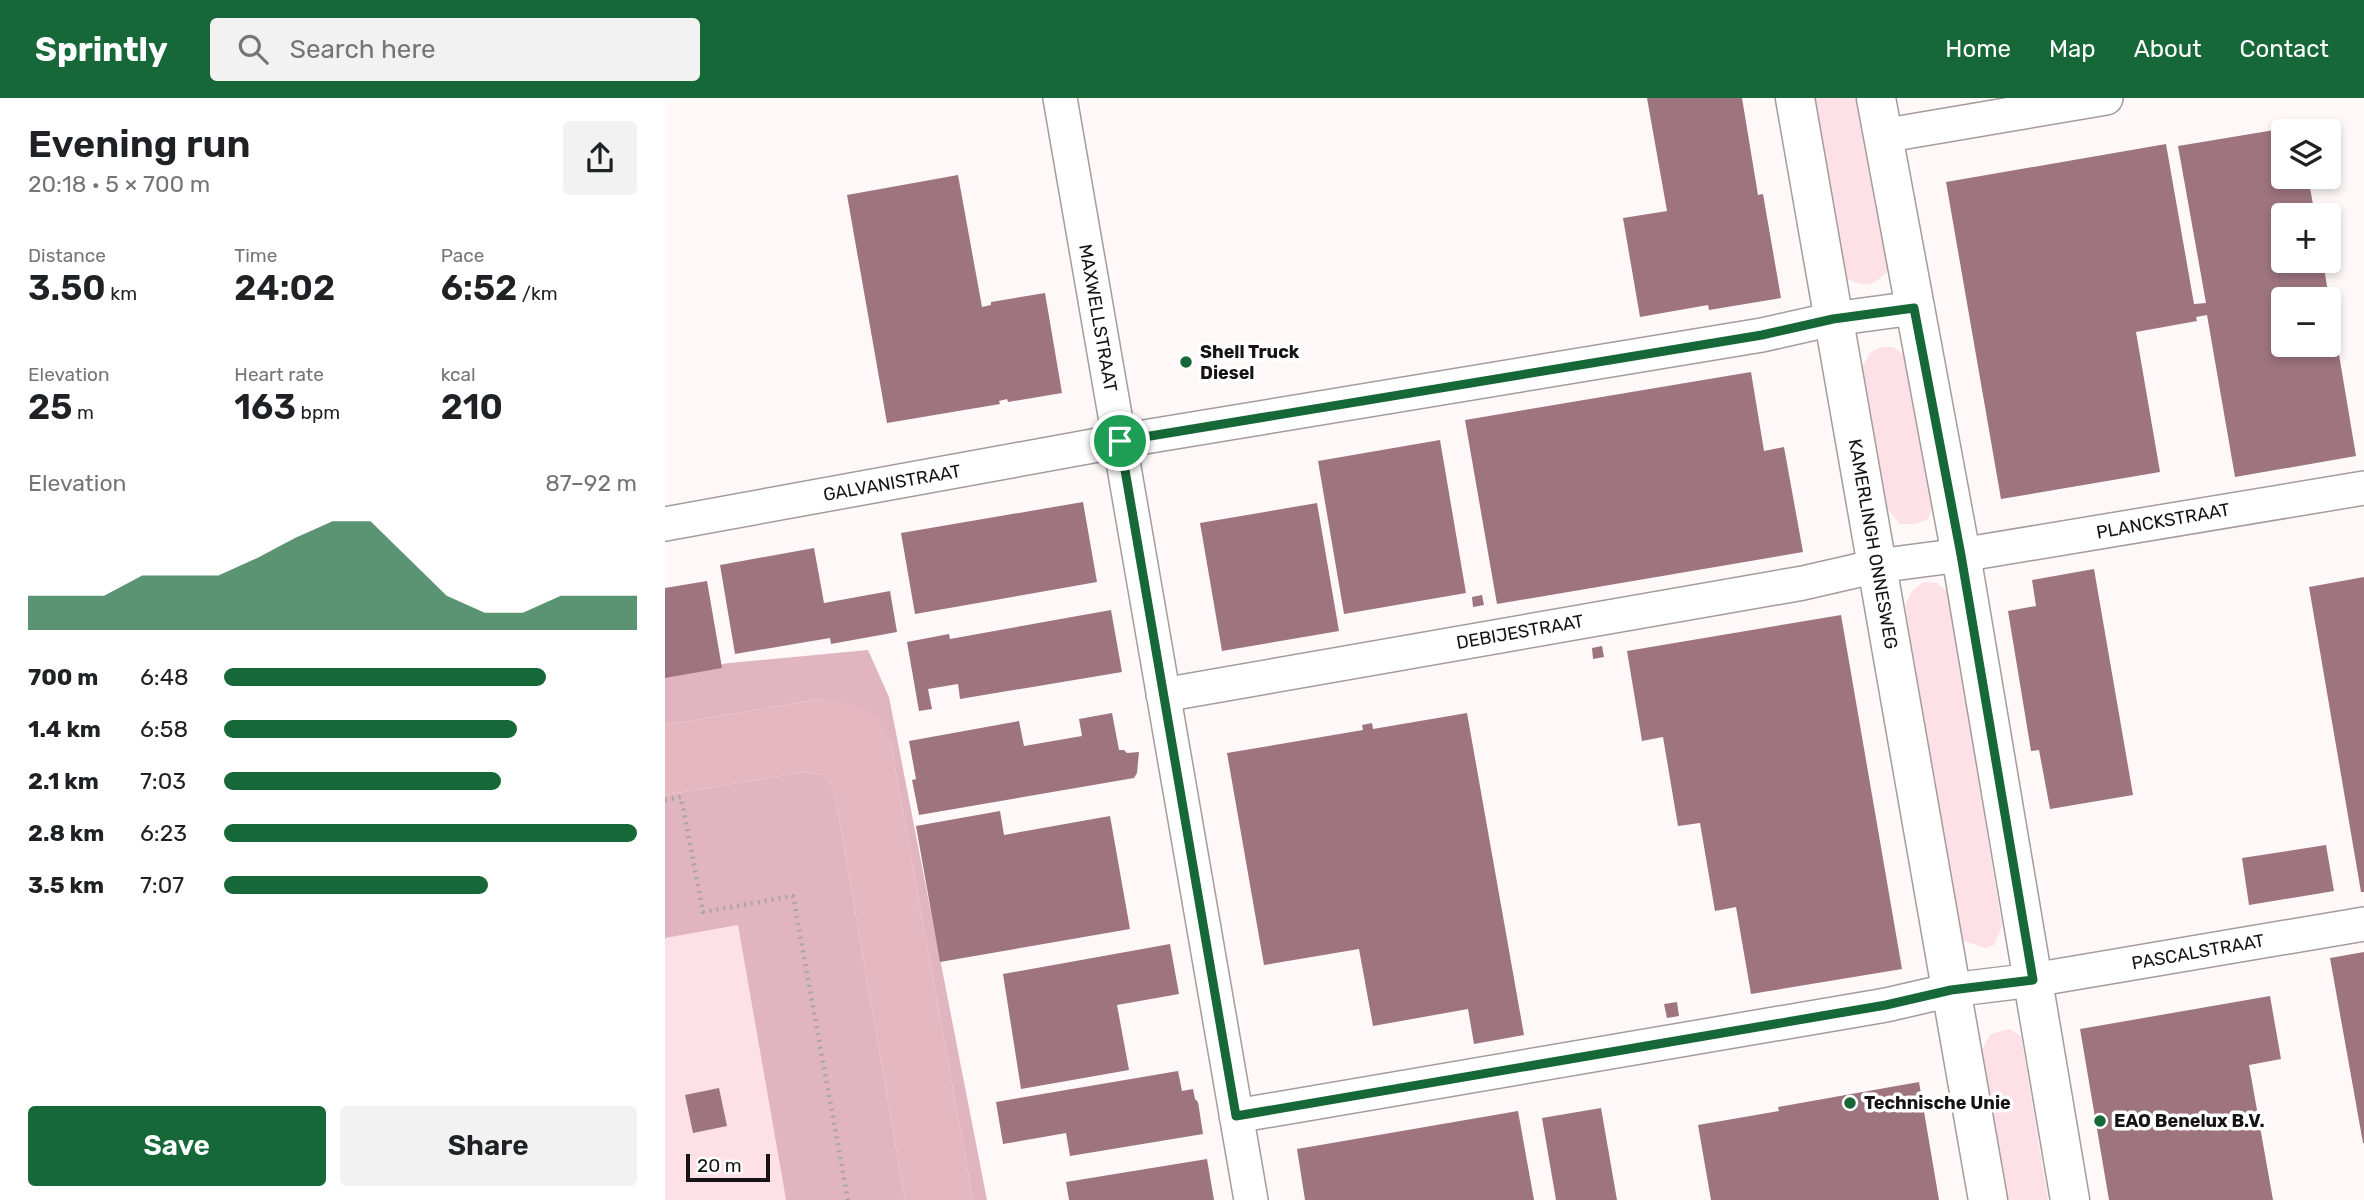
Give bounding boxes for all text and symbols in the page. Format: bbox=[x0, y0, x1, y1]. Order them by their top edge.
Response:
search box bbox=[210, 18, 700, 81]
text: Sprintly bbox=[35, 30, 168, 69]
icon: search bbox=[234, 30, 272, 68]
text: Search here bbox=[290, 34, 436, 65]
text: Home bbox=[1945, 35, 2011, 63]
text: Map bbox=[2049, 35, 2096, 63]
text: About bbox=[2134, 35, 2202, 63]
text: Contact bbox=[2240, 35, 2329, 63]
map controls bbox=[2271, 119, 2341, 357]
button: layers bbox=[2271, 119, 2341, 189]
text: Evening run bbox=[28, 121, 251, 167]
button: share bbox=[563, 121, 637, 195]
text: 20:18 · 5 × 700 m bbox=[28, 170, 210, 198]
button: + bbox=[2271, 203, 2341, 273]
street label: MAXWELLSTRAAT bbox=[1074, 242, 1122, 394]
text: Distance bbox=[28, 244, 106, 267]
text: Time bbox=[234, 244, 277, 267]
text: Pace bbox=[441, 244, 484, 267]
text: 3.50 bbox=[28, 267, 106, 309]
text: 24:02 bbox=[234, 267, 335, 309]
text: 6:52 bbox=[441, 267, 517, 309]
text: km bbox=[106, 282, 137, 305]
text: /km bbox=[517, 282, 558, 305]
button: − bbox=[2271, 287, 2341, 357]
place label: Shell Truck Diesel bbox=[1200, 341, 1300, 384]
marker: Shell Truck Diesel bbox=[1178, 354, 1194, 370]
text: Elevation bbox=[28, 363, 109, 386]
text: Heart rate bbox=[234, 363, 324, 386]
text: kcal bbox=[441, 363, 476, 386]
text: 25 bbox=[28, 386, 72, 428]
text: 163 bbox=[234, 386, 296, 428]
text: 210 bbox=[441, 386, 503, 428]
text: m bbox=[72, 401, 94, 424]
text: bpm bbox=[296, 401, 340, 424]
pin bbox=[1090, 411, 1150, 471]
icon: arrive bbox=[1101, 422, 1139, 460]
street label: KAMERLINGH ONNESWEG bbox=[1844, 437, 1902, 651]
street label: GALVANISTRAAT bbox=[821, 460, 963, 506]
text: Elevation bbox=[28, 469, 127, 497]
text: 87–92 m bbox=[545, 469, 637, 497]
street label: PLANCKSTRAAT bbox=[2094, 498, 2232, 544]
street label: DEBIJESTRAAT bbox=[1455, 610, 1585, 654]
text: 700 m bbox=[28, 663, 98, 691]
text: 6:48 bbox=[140, 663, 189, 691]
text: 1.4 km bbox=[28, 715, 101, 743]
text: 6:58 bbox=[140, 715, 188, 743]
text: 2.1 km bbox=[28, 767, 99, 795]
text: 7:03 bbox=[140, 767, 186, 795]
text: 2.8 km bbox=[28, 819, 104, 847]
text: 6:23 bbox=[140, 819, 187, 847]
text: 3.5 km bbox=[28, 871, 104, 899]
text: 7:07 bbox=[140, 871, 184, 899]
street label: PASCALSTRAAT bbox=[2130, 929, 2266, 975]
place label: Technische Unie bbox=[1864, 1092, 2011, 1114]
marker: Technische Unie bbox=[1842, 1095, 1858, 1111]
button: Save bbox=[28, 1106, 326, 1186]
button: Share bbox=[340, 1106, 637, 1186]
place label: EAO Benelux B.V. bbox=[2114, 1110, 2265, 1132]
marker: EAO Benelux B.V. bbox=[2092, 1113, 2108, 1129]
scale bar bbox=[686, 1151, 770, 1183]
text: 20 m bbox=[697, 1154, 742, 1177]

